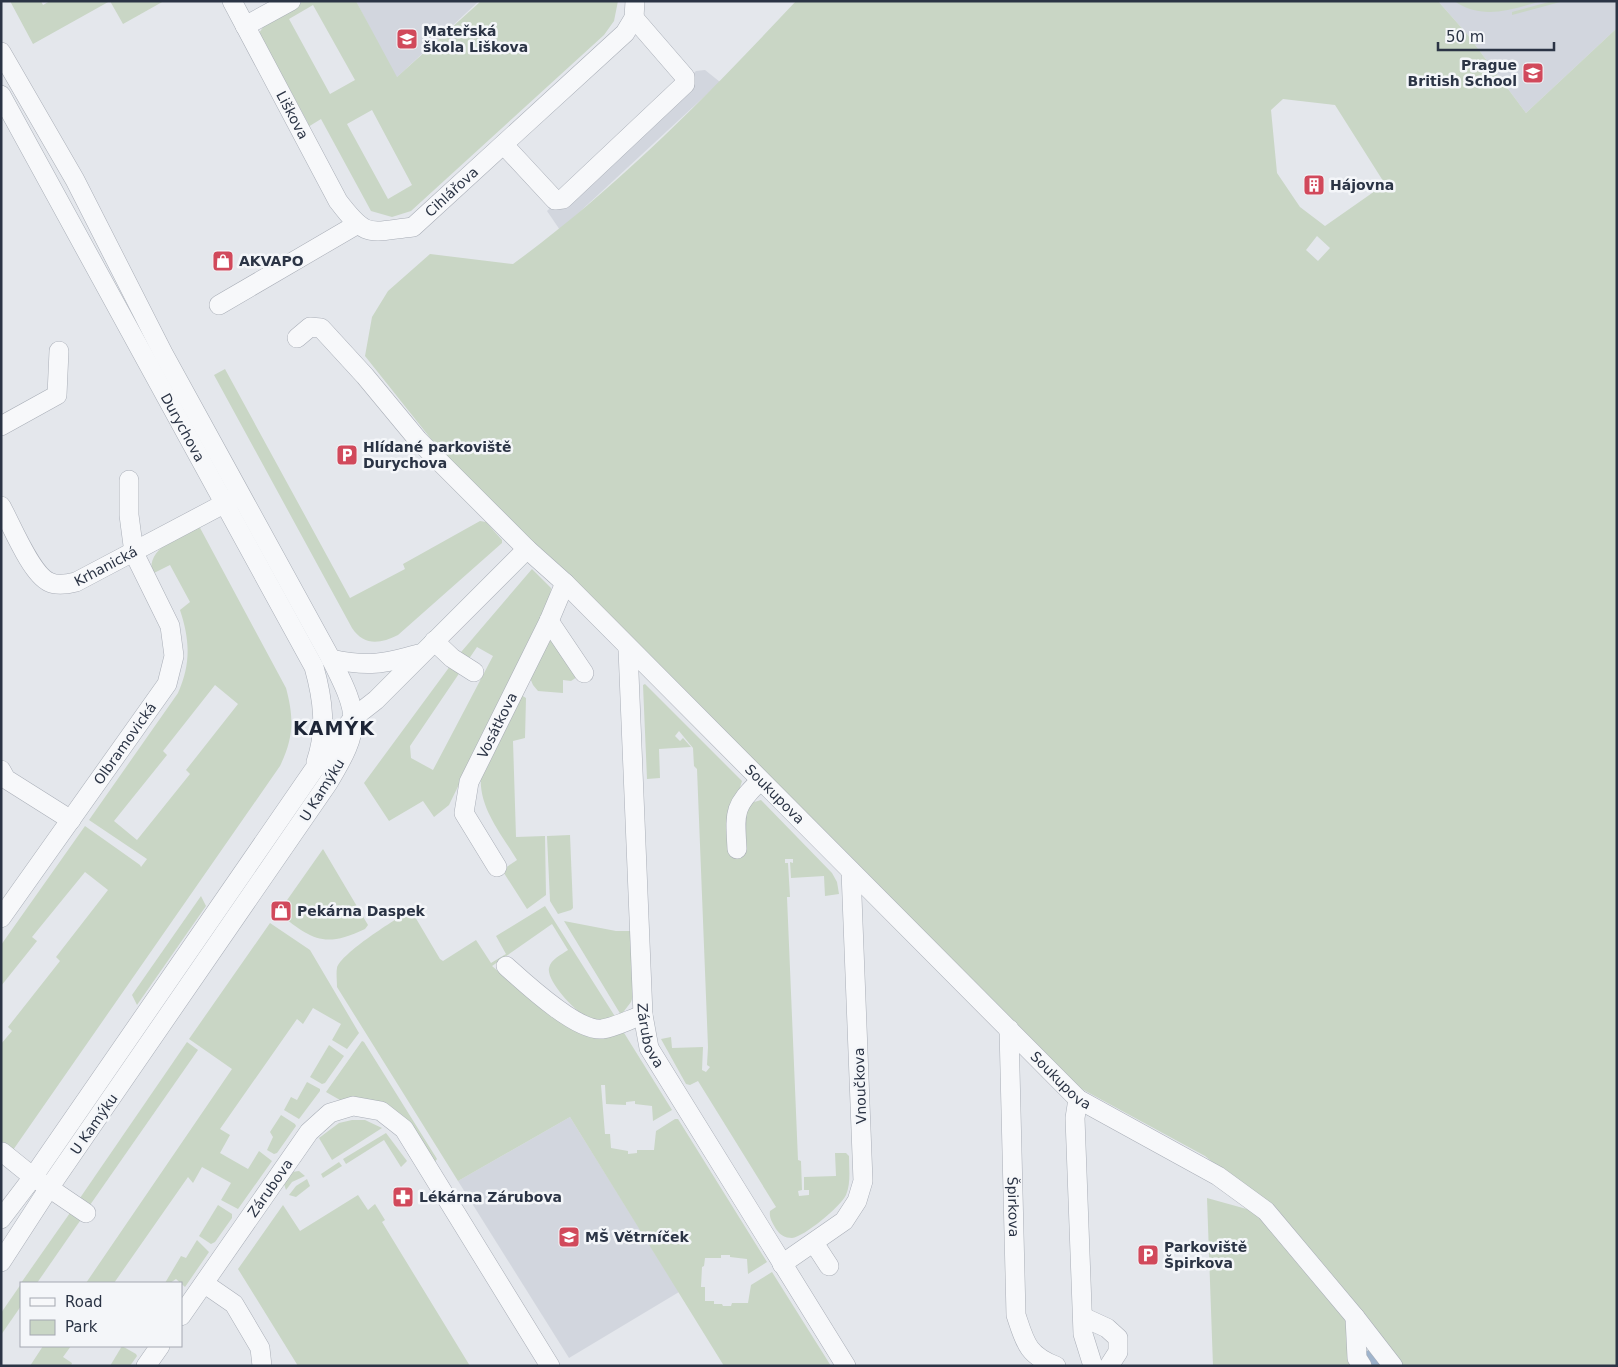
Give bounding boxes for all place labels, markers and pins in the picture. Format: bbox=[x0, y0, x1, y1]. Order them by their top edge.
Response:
place label: Mateřská škola Liškova bbox=[423, 23, 528, 55]
school or university icon: Mateřská škola Liškova bbox=[395, 27, 419, 51]
place label: Prague British School bbox=[1408, 57, 1517, 89]
school or university icon: Prague British School bbox=[1521, 61, 1545, 85]
building icon: Hájovna bbox=[1302, 173, 1326, 197]
place label: Hájovna bbox=[1330, 177, 1394, 193]
shop icon: AKVAPO bbox=[211, 249, 235, 273]
place label: AKVAPO bbox=[239, 253, 304, 269]
place label: Hlídané parkoviště Durychova bbox=[363, 439, 512, 471]
parking icon: Hlídané parkoviště Durychova bbox=[335, 443, 359, 467]
shop icon: Pekárna Daspek bbox=[269, 899, 293, 923]
place label: Pekárna Daspek bbox=[297, 903, 426, 919]
pharmacy icon: Lékárna Zárubova bbox=[391, 1185, 415, 1209]
place label: Lékárna Zárubova bbox=[419, 1189, 562, 1205]
school or university icon: MŠ Větrníček bbox=[557, 1225, 581, 1249]
place label: MŠ Větrníček bbox=[585, 1228, 690, 1245]
place label: Parkoviště Špirkova bbox=[1164, 1239, 1247, 1271]
parking icon: Parkoviště Špirkova bbox=[1136, 1243, 1160, 1267]

